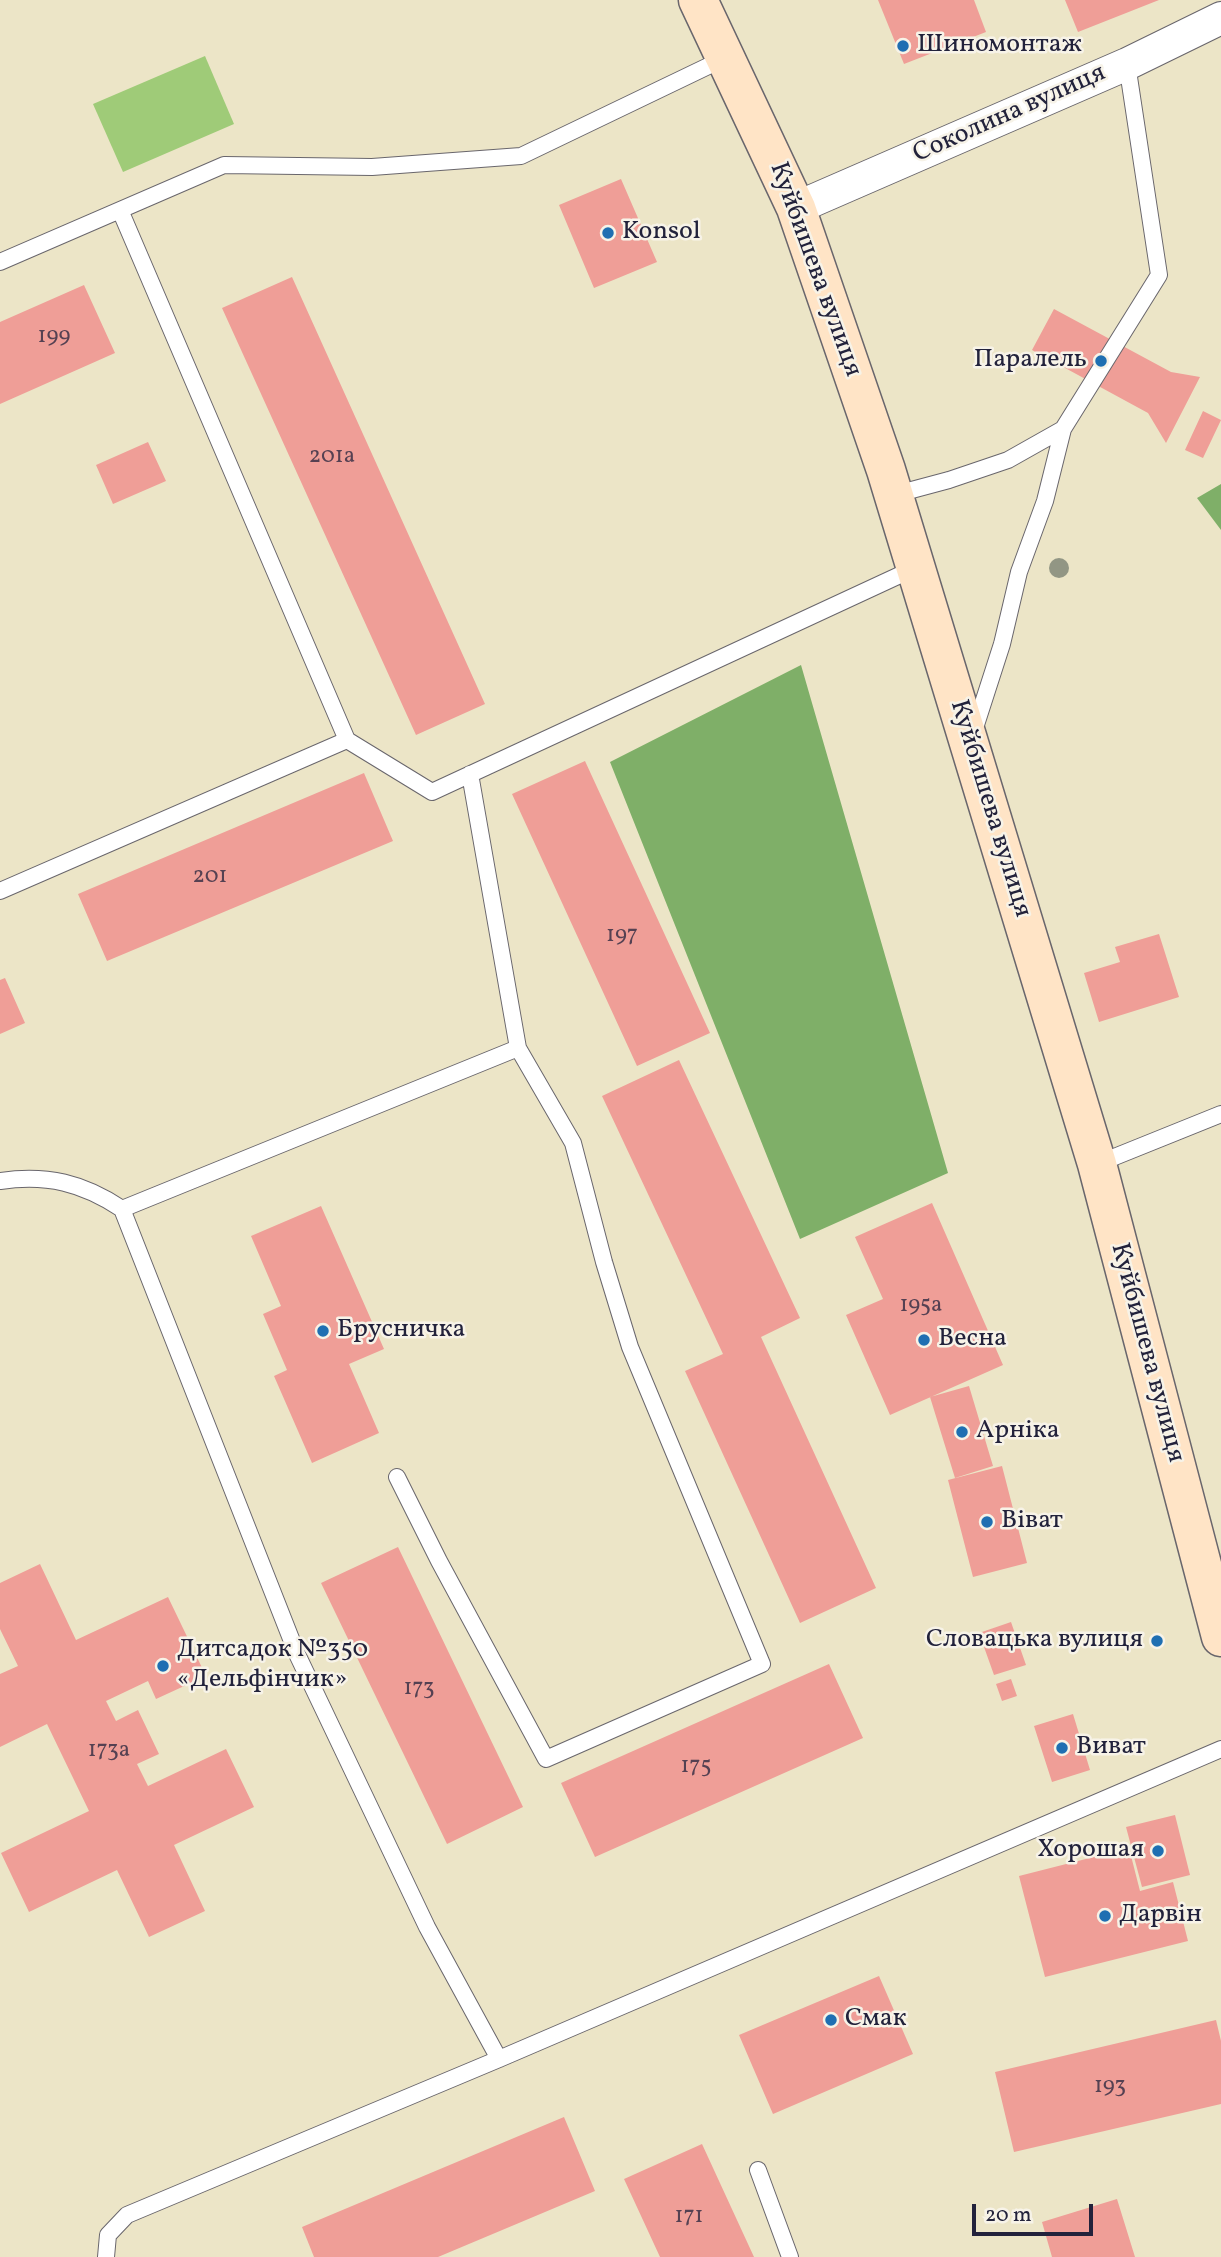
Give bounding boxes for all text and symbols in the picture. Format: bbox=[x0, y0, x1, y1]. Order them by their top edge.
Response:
place label: Шиномонтаж bbox=[917, 30, 1082, 62]
marker: Шиномонтаж bbox=[895, 38, 911, 54]
street label: Соколина вулиця bbox=[909, 59, 1111, 171]
street label: Куйбишева вулиця bbox=[761, 159, 867, 381]
place label: Konsol bbox=[622, 217, 700, 249]
marker: Konsol bbox=[600, 225, 616, 241]
house number: 199 bbox=[37, 324, 71, 352]
place label: Паралель bbox=[974, 345, 1087, 377]
marker: Паралель bbox=[1093, 353, 1109, 369]
house number: 201а bbox=[309, 444, 355, 472]
street label: Куйбишева вулиця bbox=[941, 697, 1037, 921]
house number: 201 bbox=[193, 864, 227, 892]
house number: 197 bbox=[606, 923, 638, 951]
street label: Куйбишева вулиця bbox=[1102, 1240, 1190, 1466]
house number: 195а bbox=[899, 1293, 943, 1321]
place label: Брусничка bbox=[337, 1315, 466, 1347]
marker: Брусничка bbox=[315, 1323, 331, 1339]
place label: Весна bbox=[938, 1324, 1007, 1356]
marker: Весна bbox=[916, 1332, 932, 1348]
place label: Арніка bbox=[976, 1416, 1060, 1448]
marker: Арніка bbox=[954, 1424, 970, 1440]
place label: Віват bbox=[1001, 1506, 1063, 1538]
marker: Віват bbox=[979, 1514, 995, 1530]
place label: Словацька вулиця bbox=[926, 1625, 1143, 1657]
marker: Словацька вулиця bbox=[1149, 1633, 1165, 1649]
place label: Дитсадок №350 «Дельфінчик» bbox=[177, 1635, 368, 1696]
marker: Дитсадок №350 «Дельфінчик» bbox=[155, 1658, 171, 1674]
house number: 173 bbox=[403, 1676, 435, 1704]
place label: Виват bbox=[1076, 1732, 1146, 1764]
house number: 173а bbox=[88, 1738, 130, 1766]
marker: Виват bbox=[1054, 1740, 1070, 1756]
house number: 175 bbox=[680, 1754, 712, 1782]
place label: Хорошая bbox=[1037, 1835, 1144, 1867]
marker: Хорошая bbox=[1150, 1843, 1166, 1859]
place label: Дарвін bbox=[1119, 1900, 1202, 1932]
marker: Дарвін bbox=[1097, 1908, 1113, 1924]
place label: Смак bbox=[845, 2004, 907, 2036]
marker: Смак bbox=[823, 2012, 839, 2028]
house number: 193 bbox=[1094, 2074, 1126, 2102]
scale bar bbox=[976, 2190, 1097, 2234]
text: 20 m bbox=[985, 2201, 1031, 2230]
house number: 171 bbox=[674, 2204, 704, 2232]

